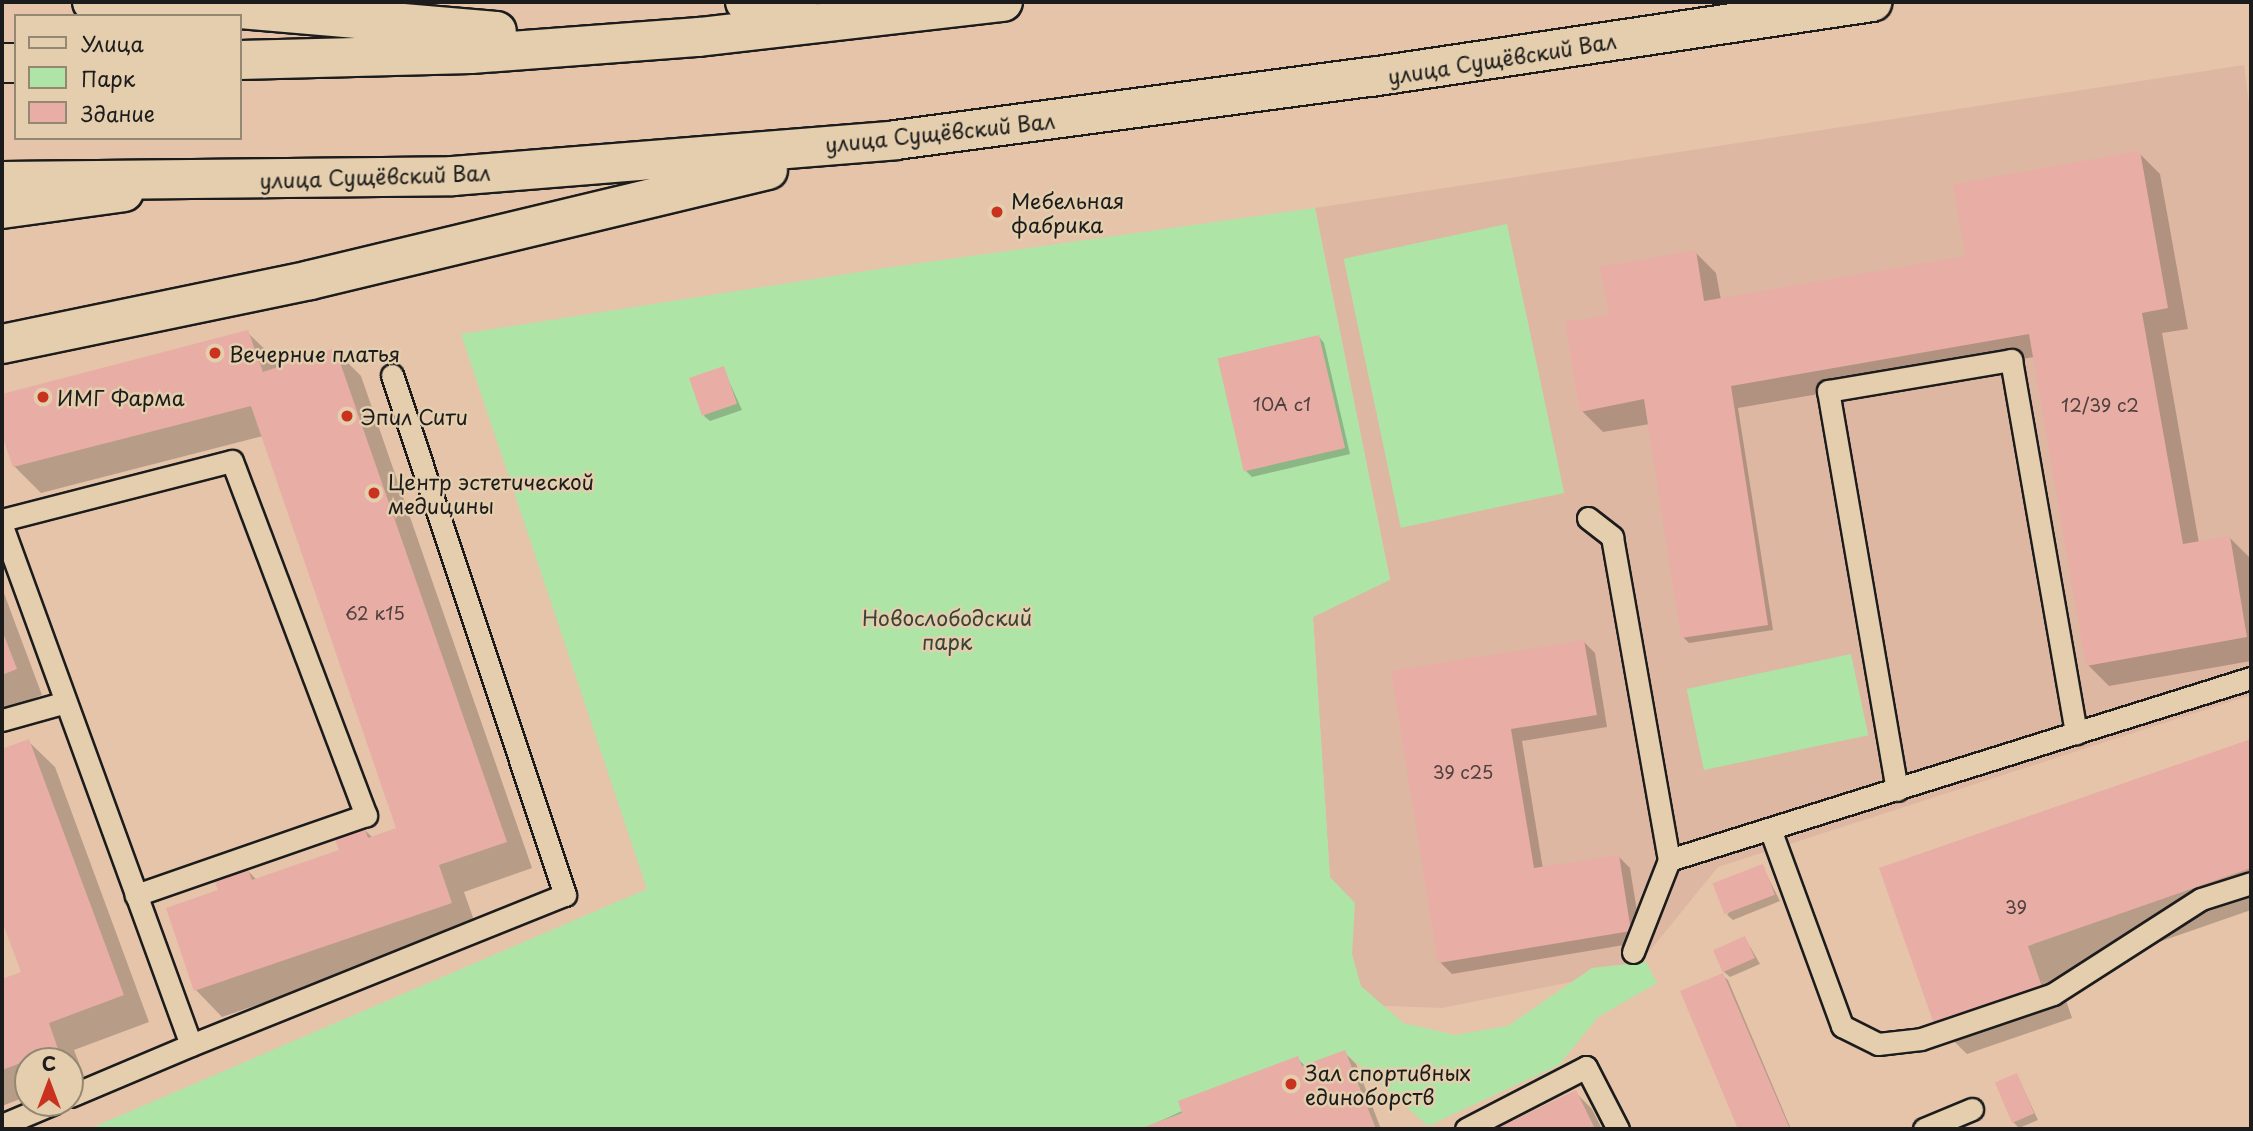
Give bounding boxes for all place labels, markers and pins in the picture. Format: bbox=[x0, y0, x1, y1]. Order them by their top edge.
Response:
place label: Мебельная фабрика bbox=[1011, 187, 1124, 237]
marker: Мебельная фабрика bbox=[989, 204, 1005, 220]
place label: Вечерние платья bbox=[229, 340, 402, 366]
marker: Вечерние платья bbox=[207, 345, 223, 361]
place label: ИМГ Фарма bbox=[57, 384, 185, 410]
marker: ИМГ Фарма bbox=[35, 389, 51, 405]
place label: Эпил Сити bbox=[361, 403, 468, 429]
marker: Эпил Сити bbox=[339, 408, 355, 424]
place label: Центр эстетической медицины bbox=[388, 468, 595, 518]
marker: Центр эстетической медицины bbox=[366, 485, 382, 501]
place label: Зал спортивных единоборств bbox=[1305, 1059, 1472, 1109]
marker: Зал спортивных единоборств bbox=[1283, 1076, 1299, 1092]

